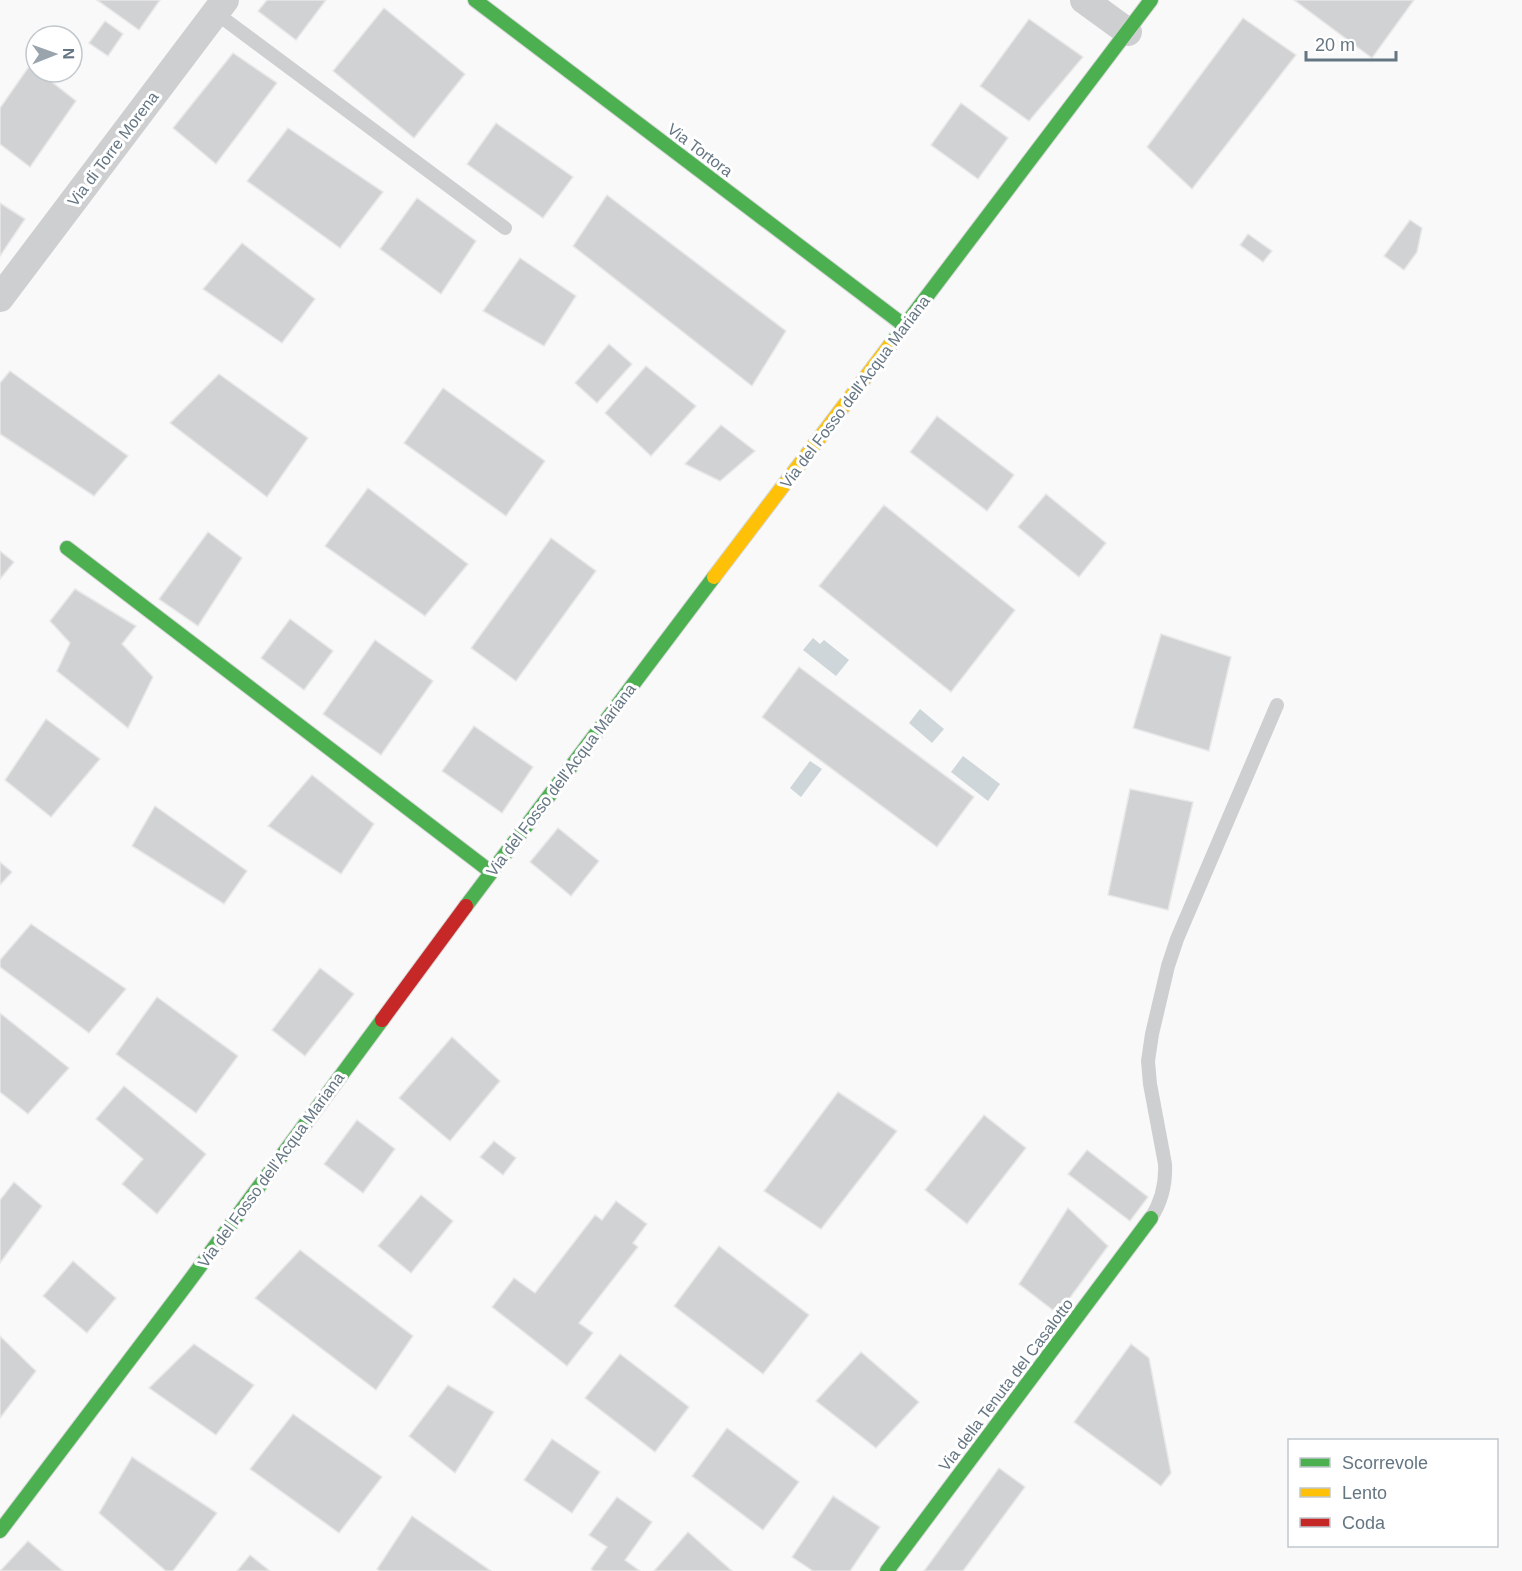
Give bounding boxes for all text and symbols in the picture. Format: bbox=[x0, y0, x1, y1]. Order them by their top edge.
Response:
north arrow bbox=[24, 24, 84, 84]
scale bar bbox=[1306, 24, 1396, 62]
text: 20 m bbox=[1315, 35, 1355, 55]
text: N bbox=[60, 48, 77, 60]
street label: Via di Torre Morena bbox=[64, 88, 162, 210]
street label: Via Tortora bbox=[664, 120, 736, 180]
street label: Via del Fosso dell'Acqua Mariana bbox=[777, 292, 933, 492]
street label: Via del Fosso dell'Acqua Mariana bbox=[483, 680, 639, 880]
street label: Via del Fosso dell'Acqua Mariana bbox=[195, 1069, 347, 1271]
street label: Via della Tenuta del Casalotto bbox=[936, 1296, 1076, 1474]
legend bbox=[1288, 1439, 1498, 1547]
text: Scorrevole bbox=[1342, 1453, 1428, 1473]
text: Lento bbox=[1342, 1483, 1387, 1503]
text: Coda bbox=[1342, 1513, 1386, 1533]

